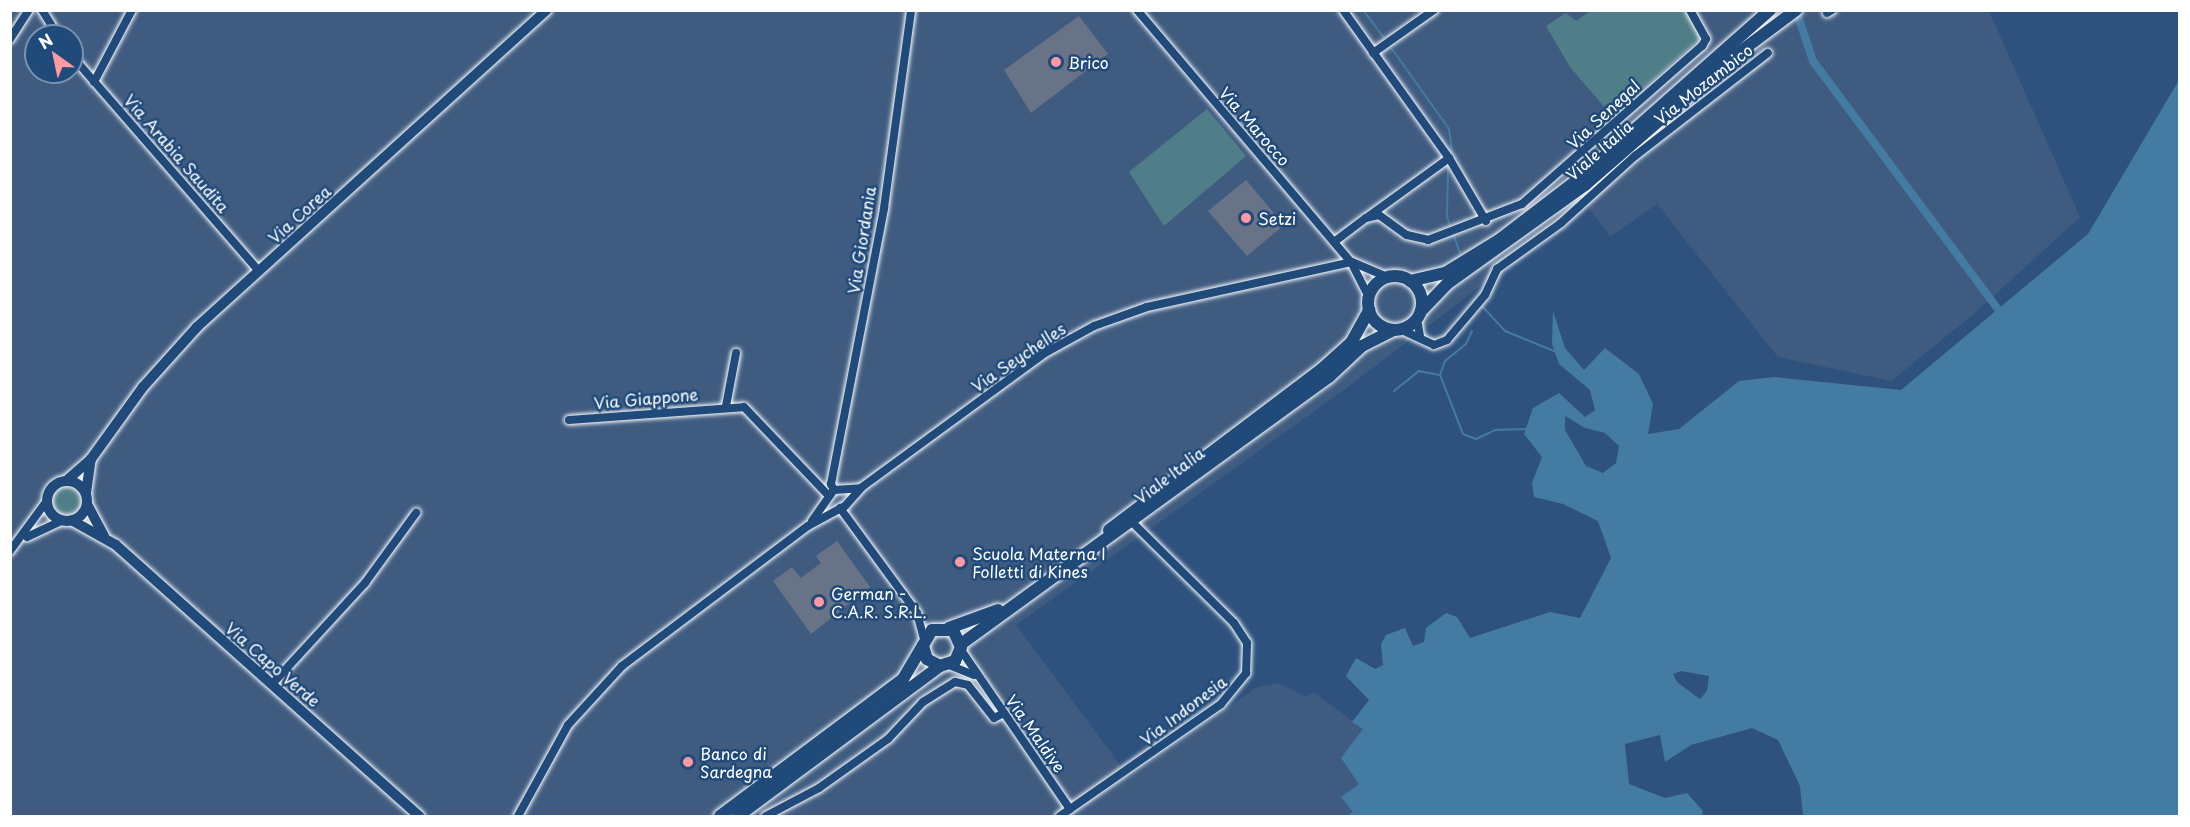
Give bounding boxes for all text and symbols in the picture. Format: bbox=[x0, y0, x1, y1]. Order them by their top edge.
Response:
north arrow bbox=[24, 24, 84, 84]
text: N bbox=[33, 27, 57, 54]
street label: Via Mozambico bbox=[1650, 40, 1756, 128]
place label: Brico bbox=[1068, 52, 1109, 72]
marker: Brico bbox=[1049, 55, 1063, 69]
street label: Via Senegal bbox=[1563, 76, 1643, 152]
street label: Via Marocco bbox=[1216, 83, 1294, 169]
street label: Via Arabia Saudita bbox=[121, 90, 233, 216]
street label: Viale Italia bbox=[1561, 115, 1637, 185]
street label: Via Corea bbox=[264, 181, 334, 247]
street label: Via Giordania bbox=[843, 185, 879, 295]
place label: Setzi bbox=[1258, 208, 1296, 228]
marker: Setzi bbox=[1239, 211, 1253, 225]
street label: Via Seychelles bbox=[968, 319, 1068, 395]
street label: Via Giappone bbox=[593, 384, 699, 412]
street label: Viale Italia bbox=[1130, 442, 1208, 508]
place label: Scuola Materna I Folletti di Kines bbox=[972, 543, 1106, 581]
marker: Scuola Materna I Folletti di Kines bbox=[953, 555, 967, 569]
place label: German - C.A.R. S.R.L. bbox=[831, 583, 928, 621]
marker: German - C.A.R. S.R.L. bbox=[812, 595, 826, 609]
street label: Via Capo Verde bbox=[222, 618, 324, 710]
street label: Via Indonesia bbox=[1136, 671, 1230, 749]
street label: Via Maldive bbox=[1002, 691, 1070, 775]
place label: Banco di Sardegna bbox=[700, 743, 772, 781]
marker: Banco di Sardegna bbox=[681, 755, 695, 769]

